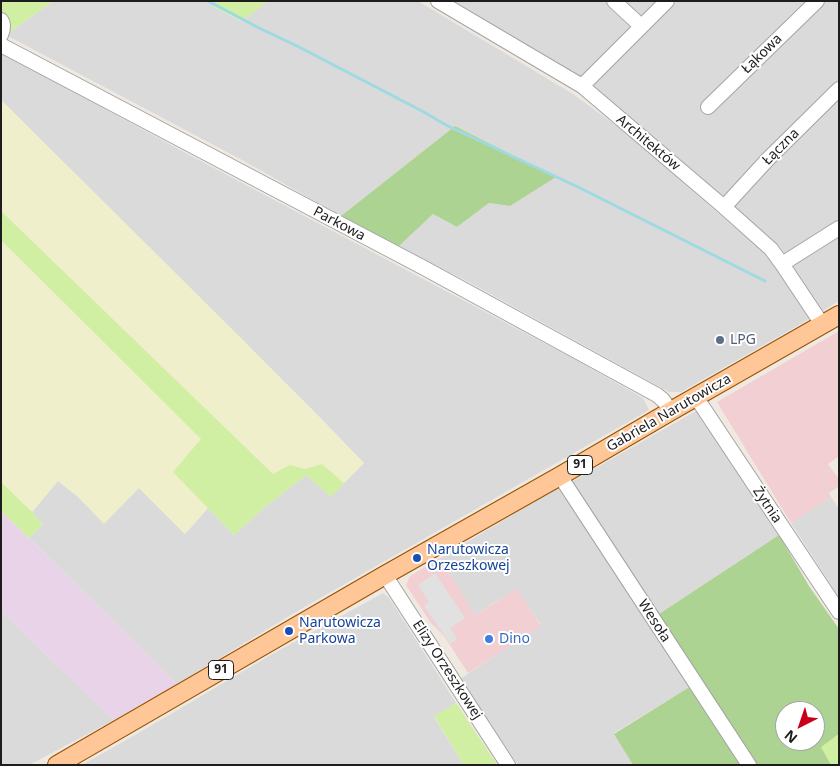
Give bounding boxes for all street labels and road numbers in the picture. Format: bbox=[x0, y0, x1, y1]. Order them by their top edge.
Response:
street label: Łąkowa bbox=[738, 31, 786, 77]
street label: Architektów bbox=[613, 111, 683, 175]
street label: Łączna bbox=[759, 125, 803, 169]
street label: Parkowa bbox=[310, 203, 368, 245]
street label: Gabriela Narutowicza bbox=[604, 370, 734, 456]
road number: 91 bbox=[568, 456, 592, 474]
street label: Żytnia bbox=[749, 484, 785, 526]
street label: Wesoła bbox=[634, 597, 674, 645]
street label: Elizy Orzeszkowej bbox=[409, 617, 485, 723]
road number: 91 bbox=[208, 660, 234, 680]

